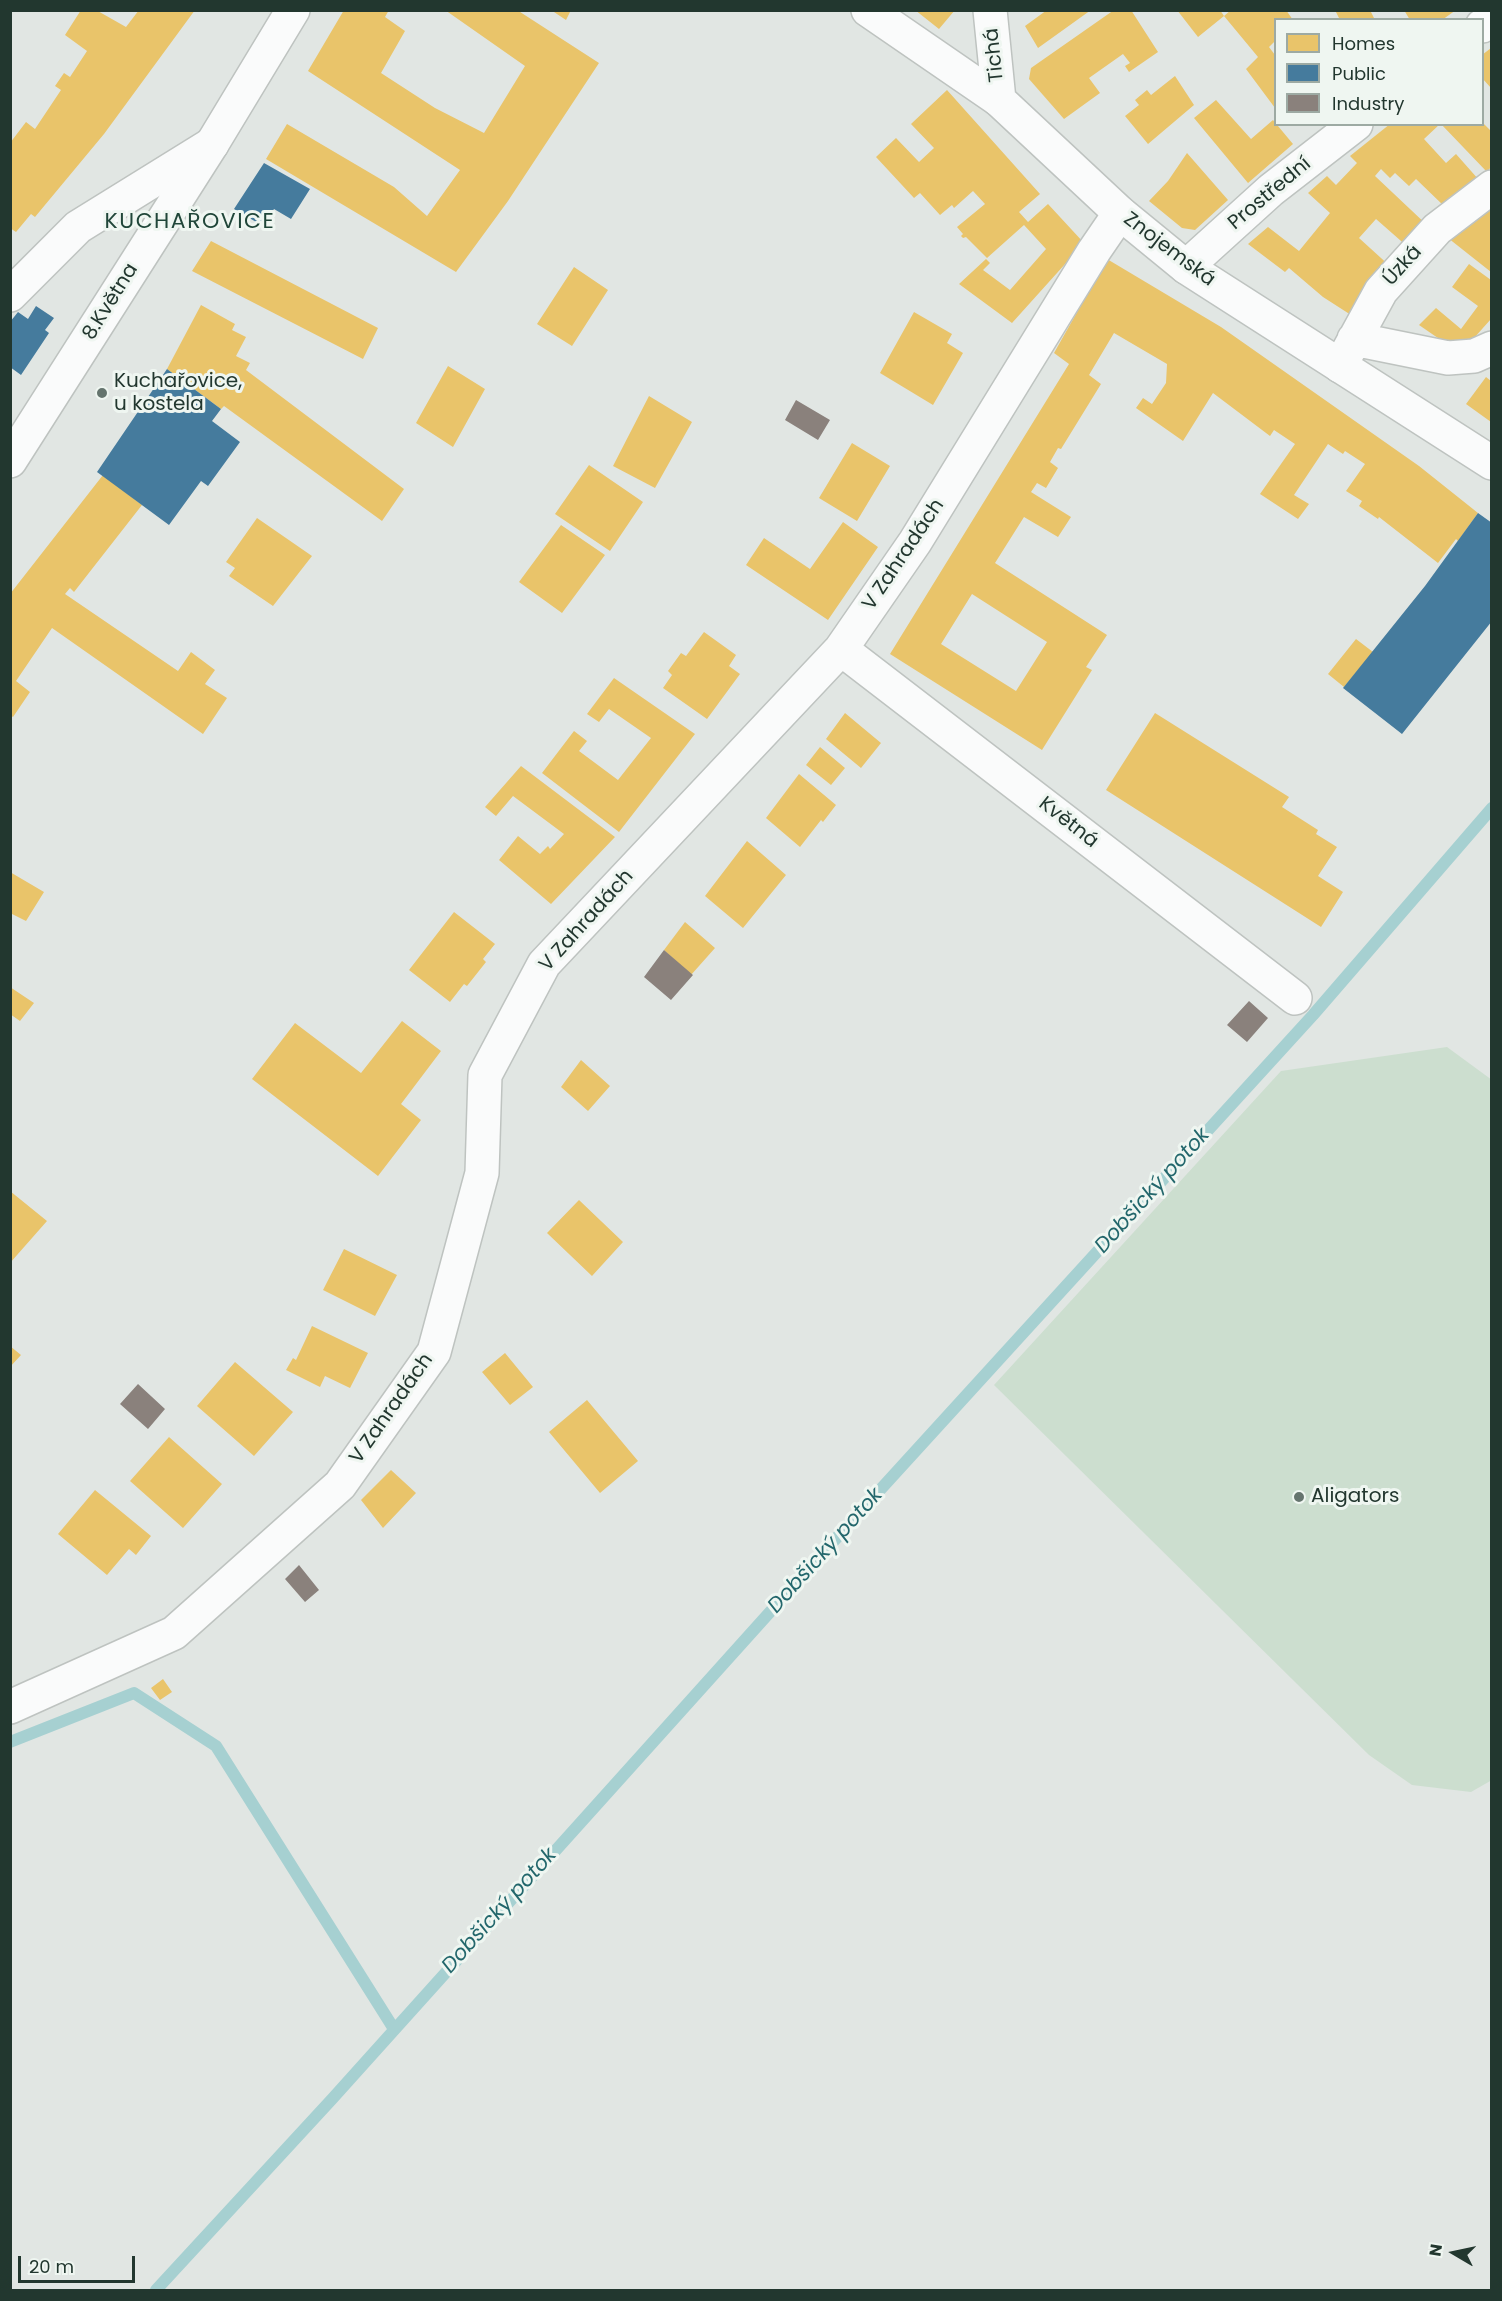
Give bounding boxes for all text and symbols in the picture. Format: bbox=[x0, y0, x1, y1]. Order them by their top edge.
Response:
legend bbox=[1274, 18, 1484, 126]
street label: Tichá bbox=[980, 27, 1010, 83]
text: Homes bbox=[1332, 31, 1395, 56]
text: Public bbox=[1332, 61, 1386, 86]
text: Industry bbox=[1332, 91, 1404, 116]
street label: Prostřední bbox=[1224, 152, 1316, 236]
street label: Znojemská bbox=[1118, 208, 1220, 292]
district label: KUCHAŘOVICE bbox=[105, 209, 275, 235]
street label: Úzká bbox=[1379, 241, 1427, 291]
street label: 8.Května bbox=[78, 259, 144, 345]
place label: Kuchařovice, u kostela bbox=[114, 370, 242, 417]
marker: Kuchařovice, u kostela bbox=[95, 386, 109, 400]
street label: V Zahradách bbox=[858, 495, 950, 615]
street label: Květná bbox=[1033, 792, 1103, 854]
street label: V Zahradách bbox=[535, 865, 639, 977]
water label: Dobšický potok bbox=[1090, 1123, 1216, 1259]
street label: V Zahradách bbox=[345, 1349, 439, 1469]
water label: Dobšický potok bbox=[763, 1483, 889, 1619]
place label: Aligators bbox=[1311, 1485, 1399, 1509]
marker: Aligators bbox=[1292, 1490, 1306, 1504]
water label: Dobšický potok bbox=[437, 1843, 563, 1979]
north arrow bbox=[1424, 2223, 1484, 2283]
text: N bbox=[1423, 2242, 1448, 2258]
scale bar bbox=[21, 2244, 138, 2282]
text: 20 m bbox=[29, 2254, 74, 2279]

